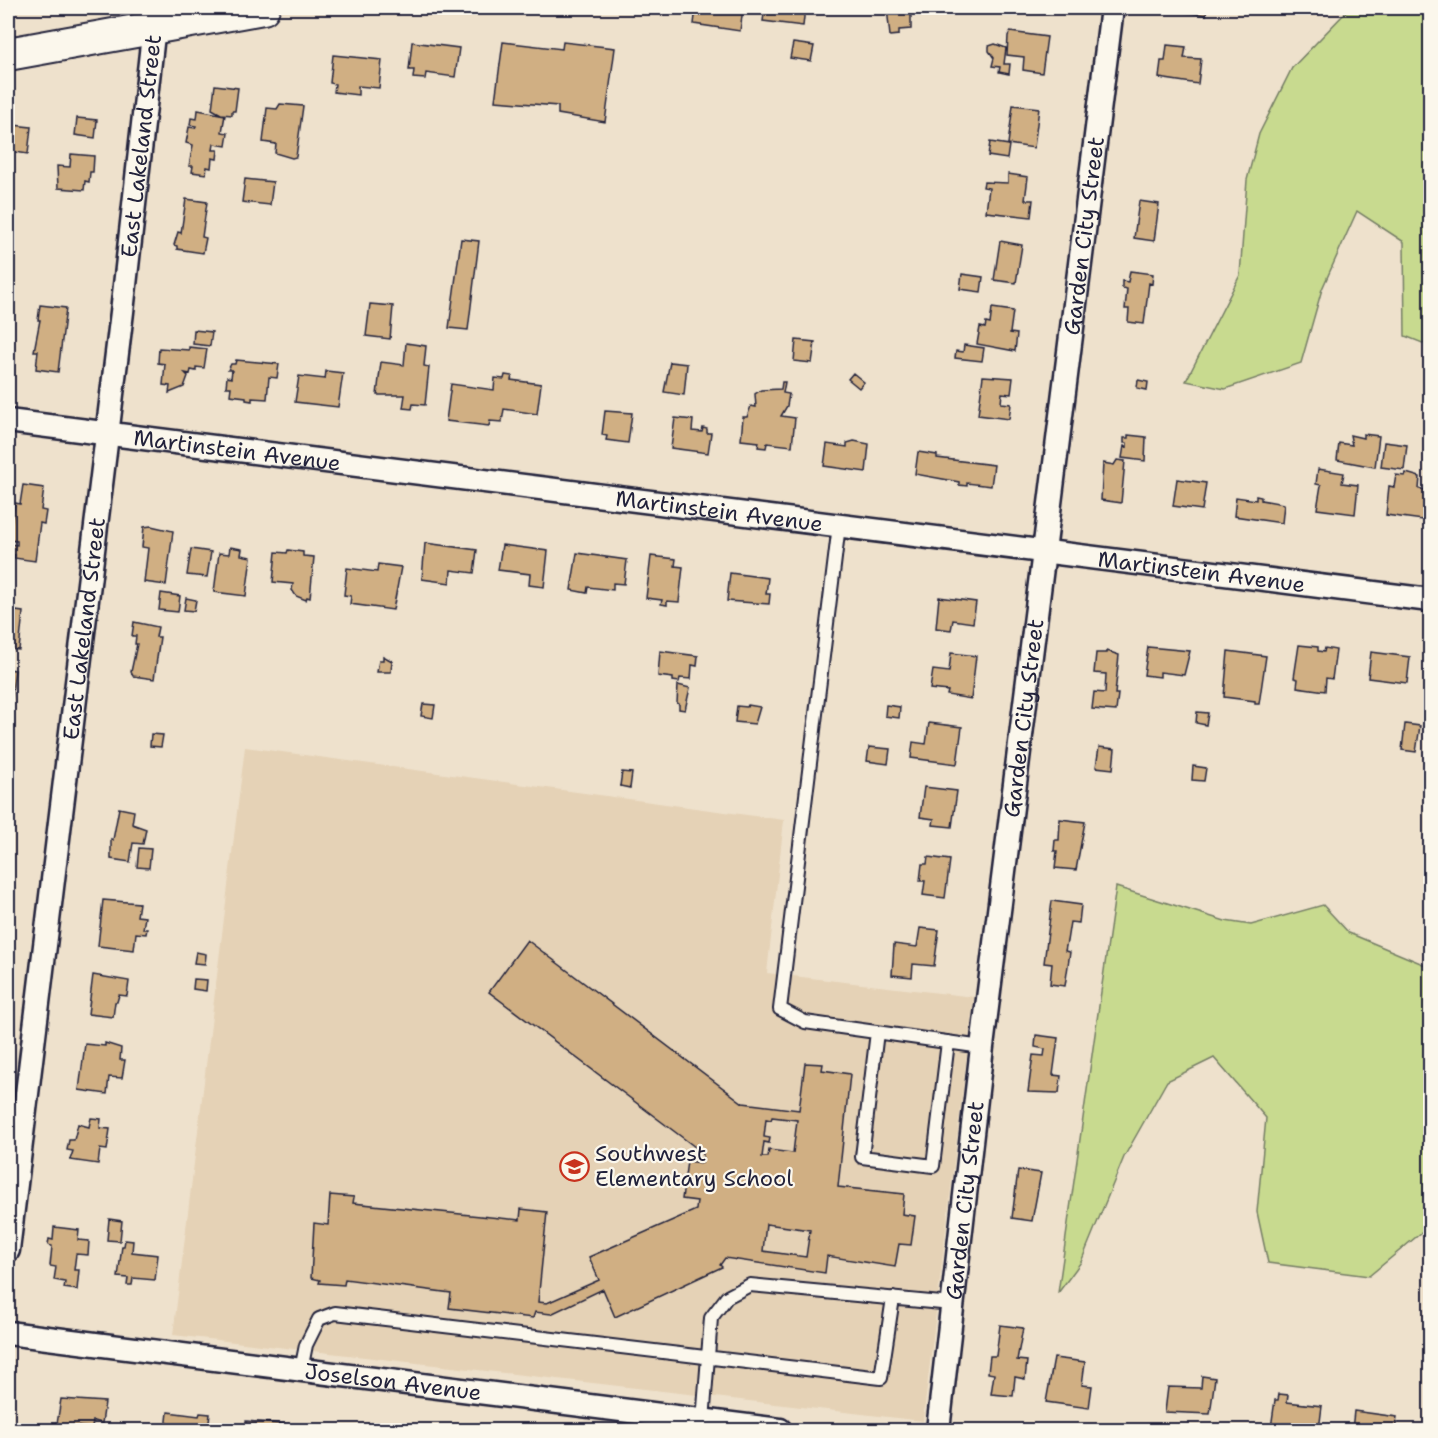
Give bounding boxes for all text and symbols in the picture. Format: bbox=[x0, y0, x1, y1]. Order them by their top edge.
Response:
street label: East Lakeland Street bbox=[114, 33, 168, 259]
street label: Garden City Street bbox=[1057, 135, 1111, 337]
street label: Martinstein Avenue bbox=[132, 423, 342, 478]
street label: Martinstein Avenue bbox=[614, 484, 825, 538]
street label: East Lakeland Street bbox=[56, 516, 112, 742]
street label: Martinstein Avenue bbox=[1096, 544, 1307, 599]
street label: Garden City Street bbox=[997, 617, 1050, 819]
street label: Garden City Street bbox=[939, 1100, 991, 1302]
place label: Southwest Elementary School bbox=[595, 1139, 793, 1193]
school or university icon: Southwest Elementary School bbox=[558, 1150, 590, 1182]
street label: Joselson Avenue bbox=[303, 1356, 483, 1407]

